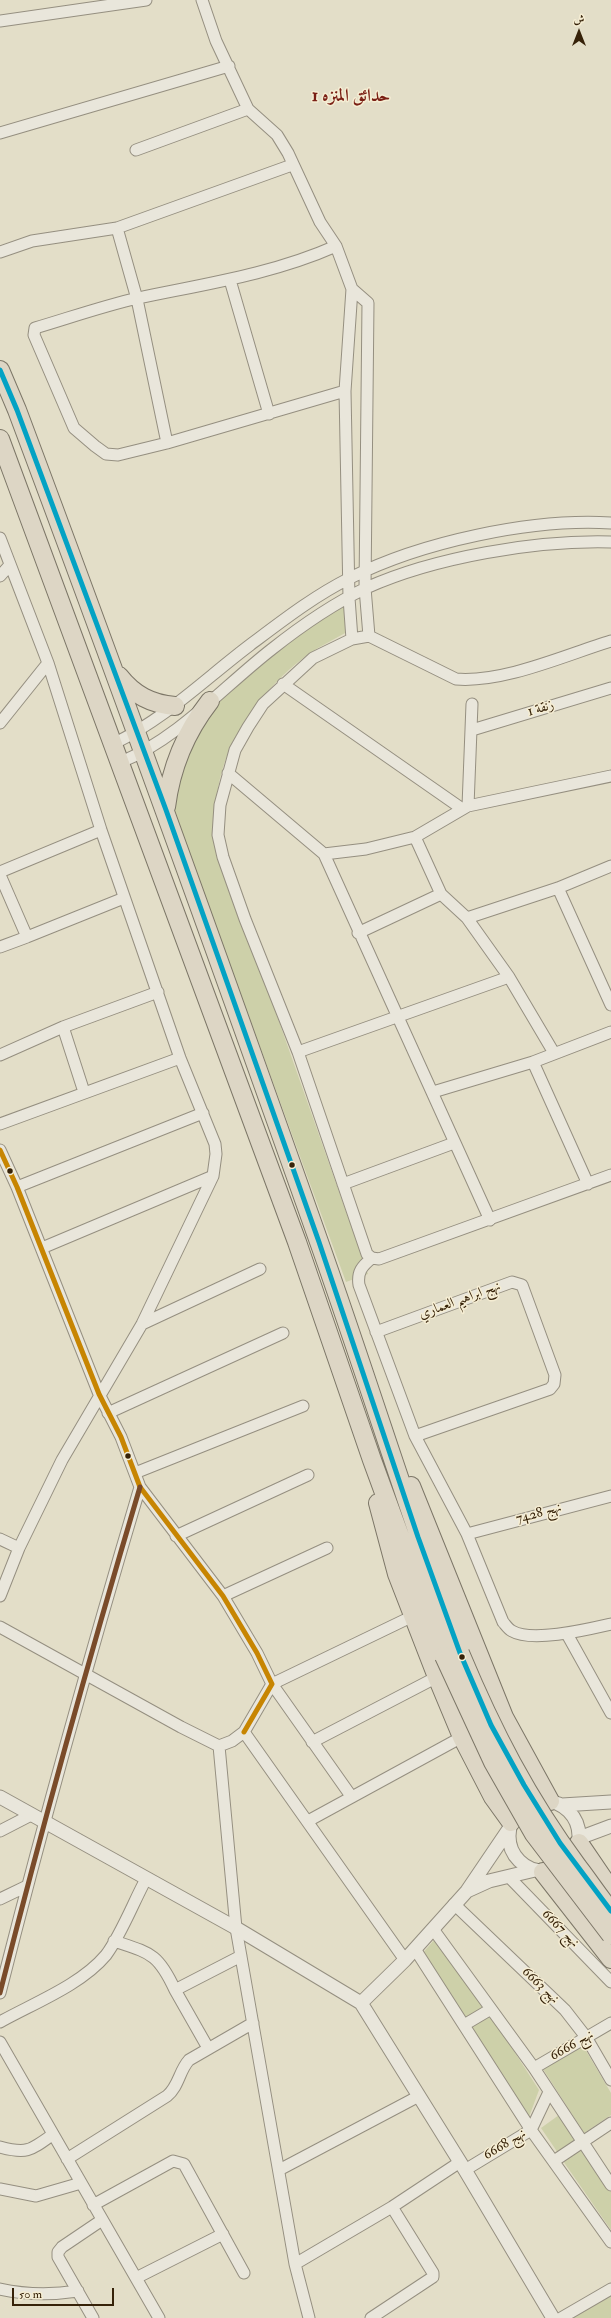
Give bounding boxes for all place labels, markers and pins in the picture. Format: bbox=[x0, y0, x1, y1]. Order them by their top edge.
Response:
unlabelled marker bbox=[287, 1160, 297, 1170]
unlabelled marker bbox=[5, 1166, 15, 1176]
unlabelled marker bbox=[123, 1451, 133, 1461]
unlabelled marker bbox=[457, 1652, 467, 1662]

